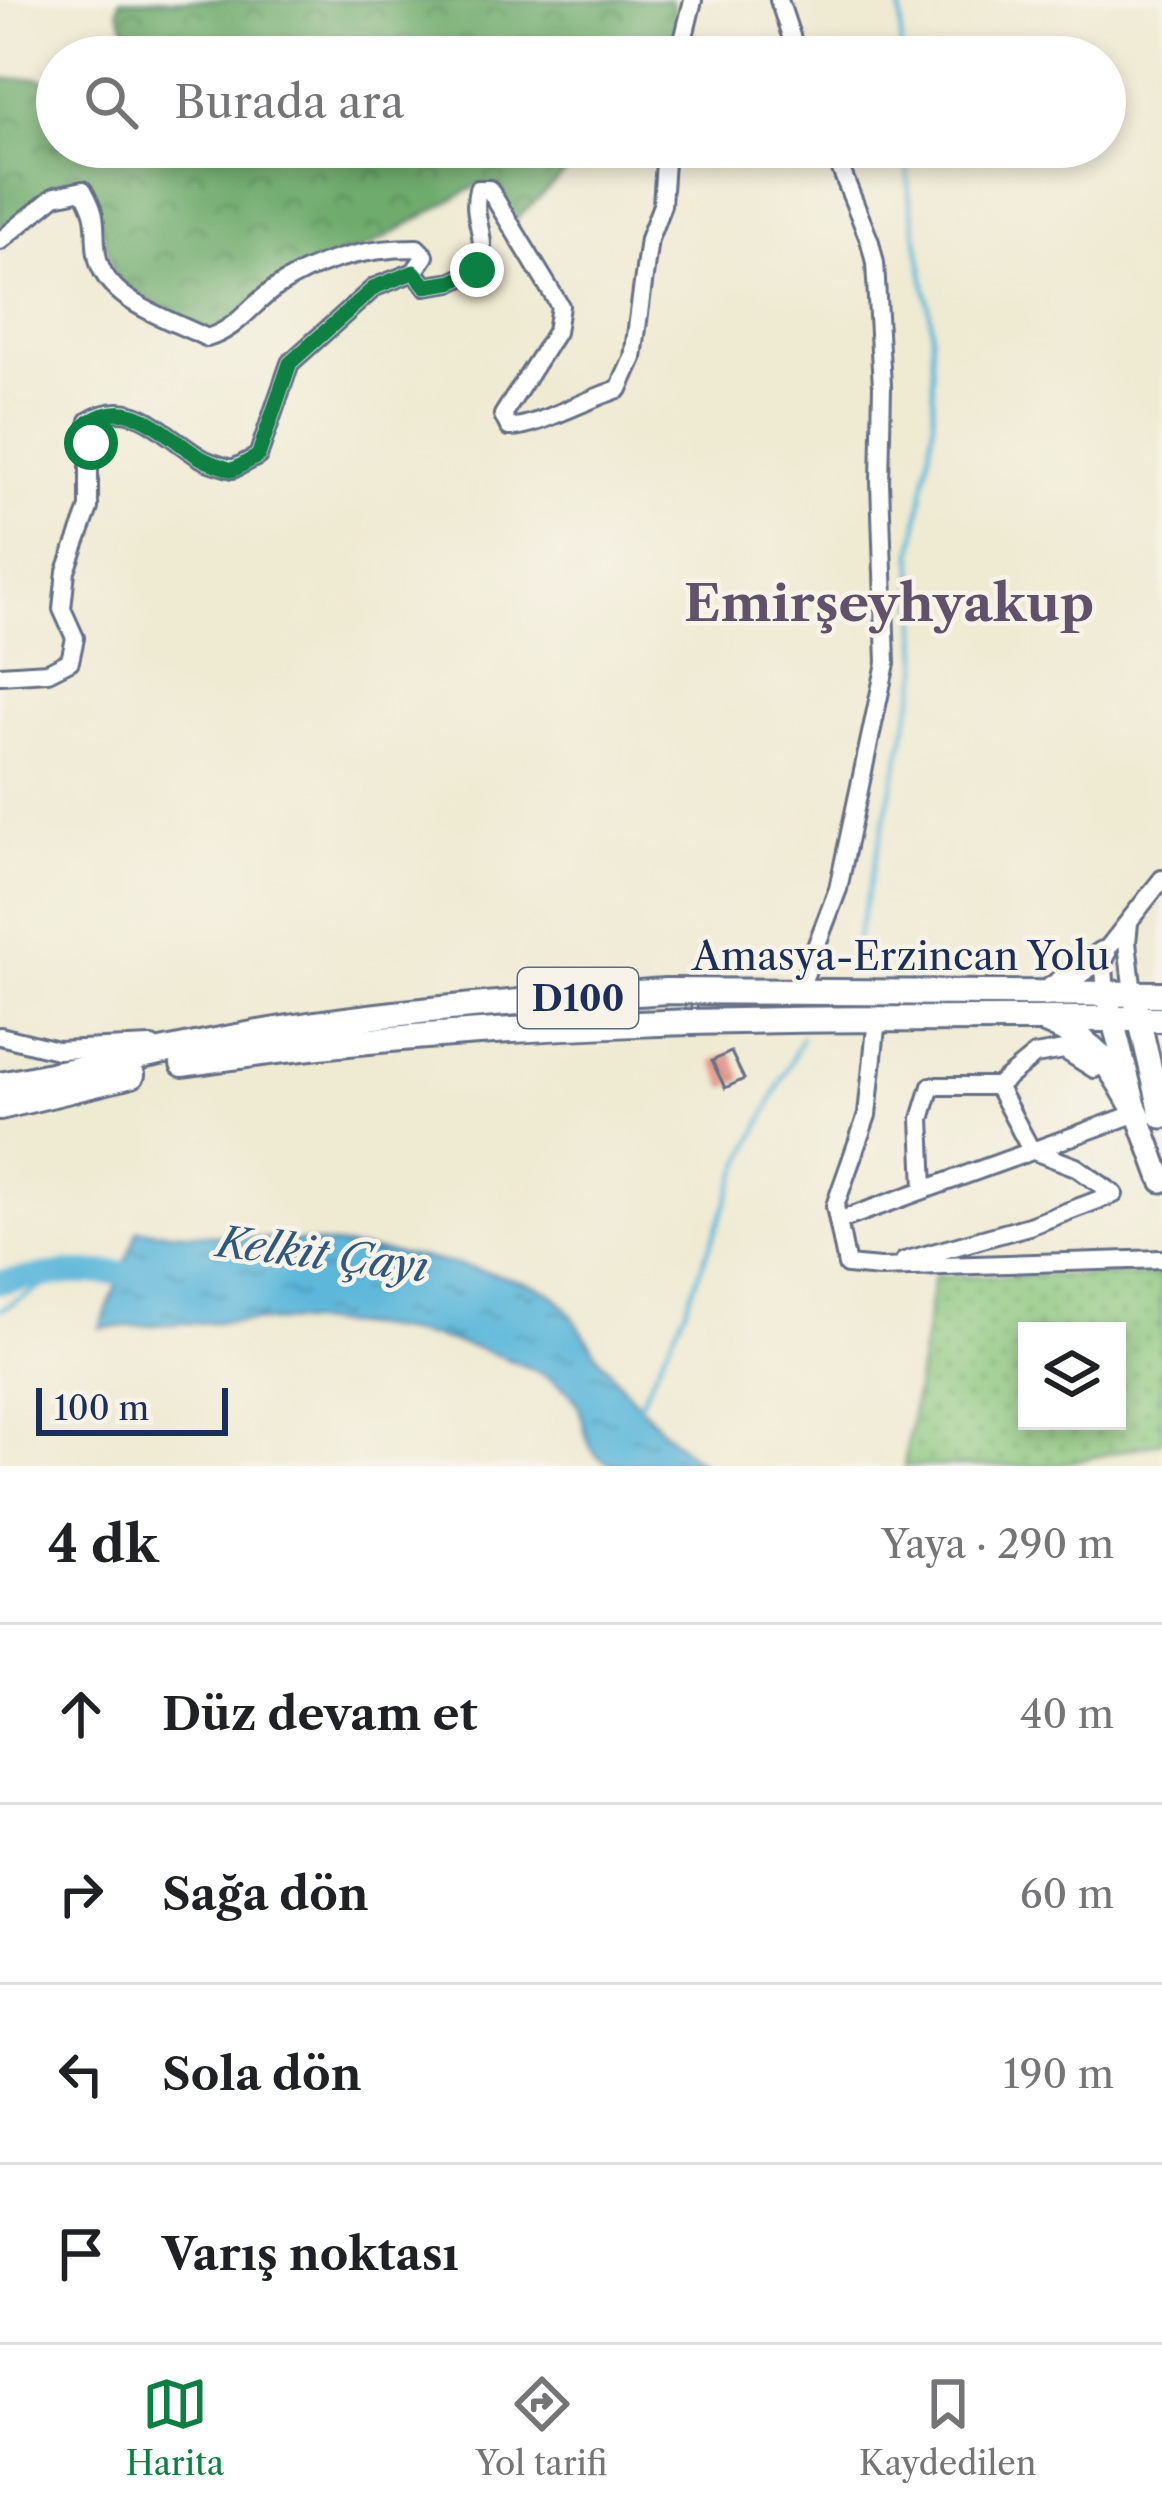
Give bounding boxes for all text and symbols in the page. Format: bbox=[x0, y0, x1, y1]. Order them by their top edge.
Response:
search box bbox=[36, 36, 1126, 168]
icon: search bbox=[78, 69, 144, 135]
text: Burada ara bbox=[174, 74, 404, 130]
route end bbox=[450, 243, 504, 297]
route start bbox=[64, 416, 118, 470]
district label: Emirşeyhyakup bbox=[684, 572, 1094, 634]
street label: Amasya-Erzincan Yolu bbox=[691, 932, 1110, 980]
road number: D100 bbox=[518, 968, 638, 1028]
water label: Kelkit Çayı bbox=[211, 1215, 432, 1293]
map controls bbox=[1018, 1322, 1126, 1430]
button: layers bbox=[1018, 1322, 1126, 1430]
scale bar bbox=[36, 1382, 228, 1435]
text: 100 m bbox=[54, 1388, 149, 1429]
text: 4 dk bbox=[48, 1513, 159, 1575]
text: Yaya · 290 m bbox=[881, 1520, 1114, 1568]
icon: ahead bbox=[48, 1681, 114, 1747]
text: Düz devam et bbox=[162, 1686, 478, 1742]
text: 40 m bbox=[1020, 1690, 1114, 1738]
icon: right bbox=[48, 1861, 114, 1927]
text: Sağa dön bbox=[162, 1866, 369, 1922]
text: 60 m bbox=[1020, 1870, 1114, 1918]
icon: left bbox=[48, 2041, 114, 2107]
text: Sola dön bbox=[162, 2046, 362, 2102]
text: 190 m bbox=[1003, 2050, 1114, 2098]
icon: arrive bbox=[48, 2221, 114, 2287]
text: Varış noktası bbox=[162, 2226, 459, 2282]
tab: Harita bbox=[126, 2371, 224, 2484]
tab: Yol tarifi bbox=[475, 2371, 608, 2484]
tab: Kaydedilen bbox=[859, 2371, 1036, 2484]

